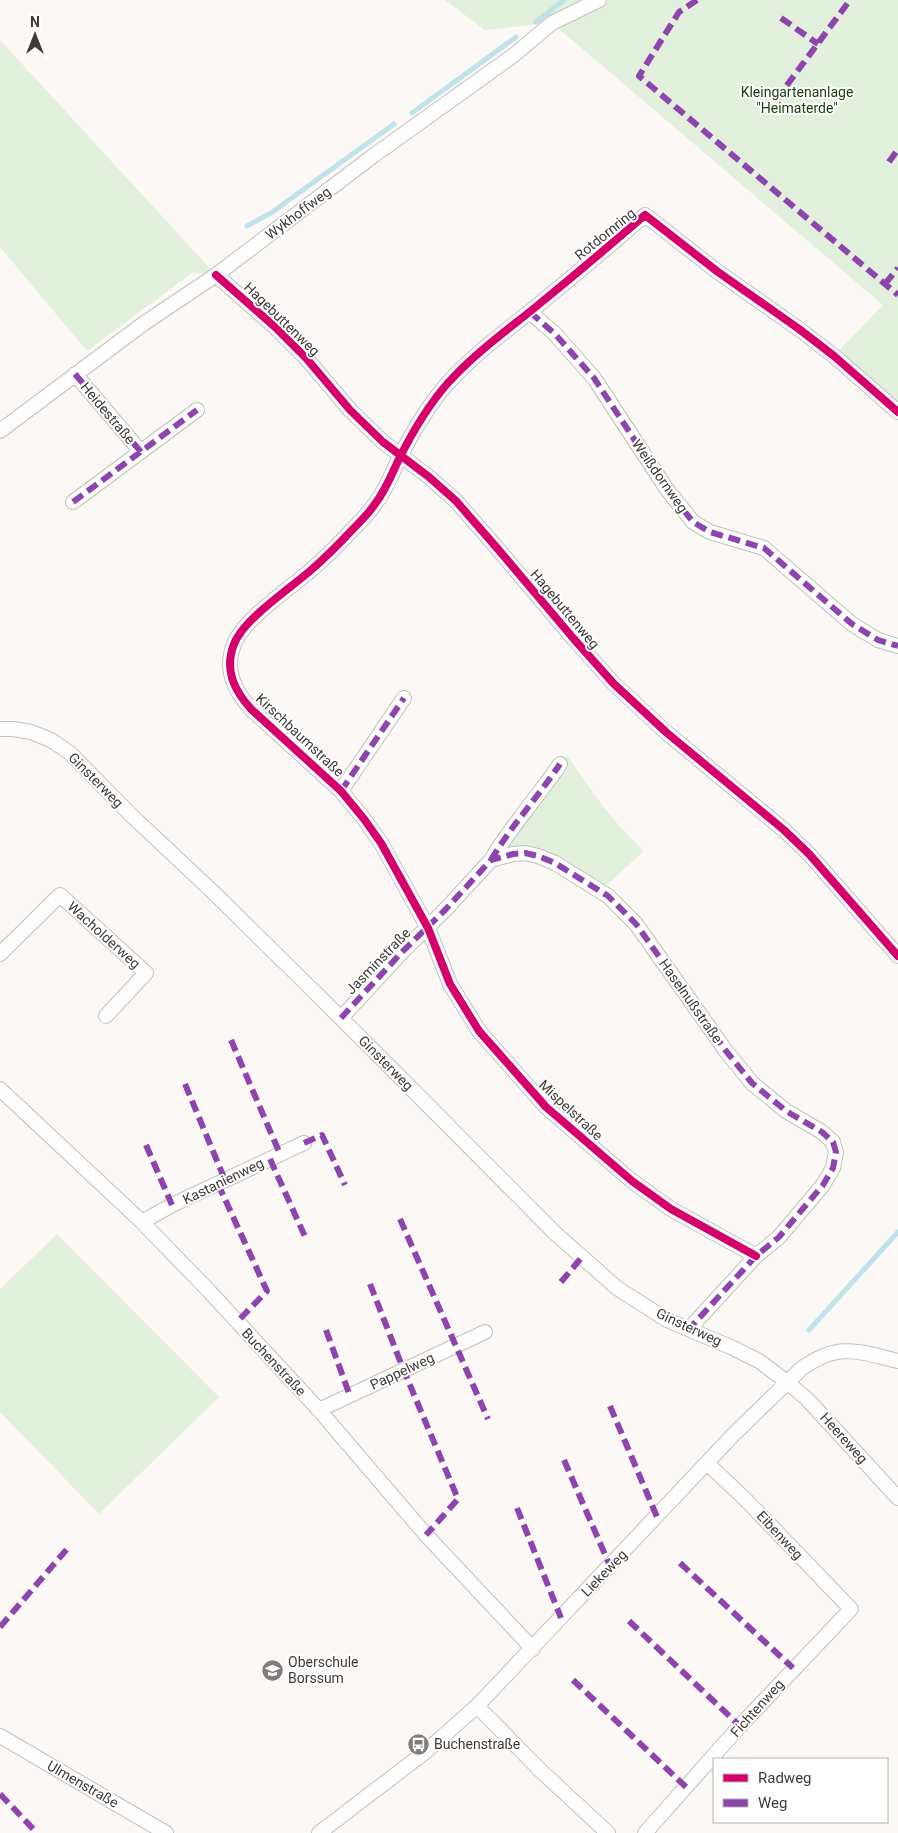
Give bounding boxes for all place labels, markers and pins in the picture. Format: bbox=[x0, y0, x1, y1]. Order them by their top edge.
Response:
place label: Oberschule Borssum bbox=[288, 1654, 358, 1686]
school or university icon: Oberschule Borssum bbox=[260, 1658, 284, 1682]
bus stop icon: Buchenstraße bbox=[406, 1732, 430, 1756]
place label: Buchenstraße bbox=[434, 1736, 520, 1752]

